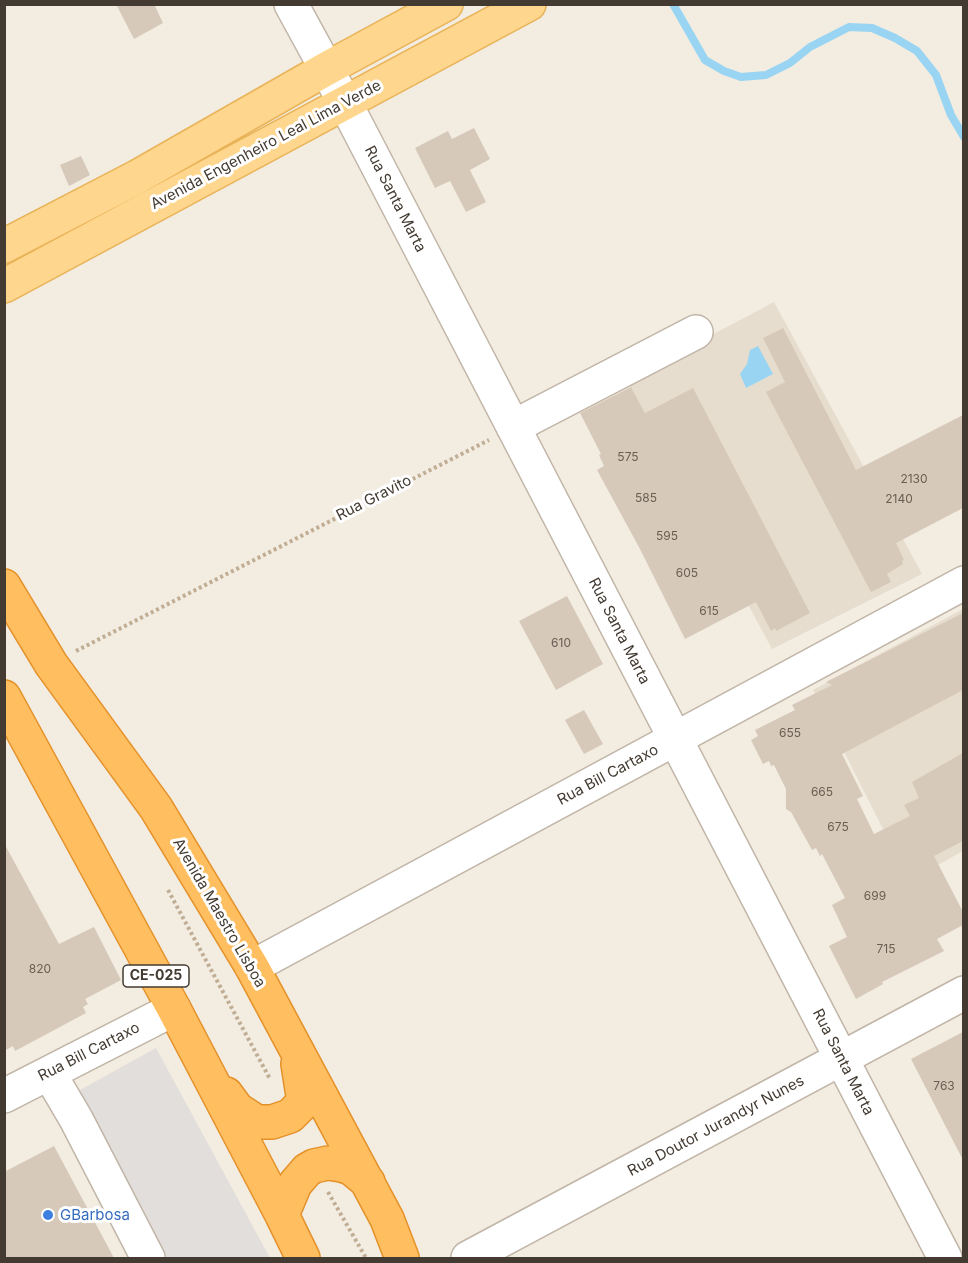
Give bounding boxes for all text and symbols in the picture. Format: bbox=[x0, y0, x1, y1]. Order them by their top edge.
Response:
street label: Avenida Engenheiro Leal Lima Verde bbox=[148, 76, 384, 214]
street label: Rua Santa Marta bbox=[360, 143, 430, 255]
house number: 575 bbox=[617, 450, 639, 464]
street label: Rua Gravito bbox=[333, 471, 415, 525]
house number: 2130 bbox=[900, 472, 928, 486]
house number: 585 bbox=[635, 491, 657, 505]
house number: 2140 bbox=[885, 492, 913, 506]
house number: 595 bbox=[656, 529, 678, 543]
house number: 605 bbox=[676, 566, 698, 580]
street label: Rua Santa Marta bbox=[584, 575, 654, 687]
house number: 615 bbox=[699, 604, 719, 618]
house number: 610 bbox=[551, 636, 571, 650]
house number: 655 bbox=[779, 726, 801, 740]
street label: Rua Bill Cartaxo bbox=[555, 741, 661, 809]
house number: 665 bbox=[811, 785, 833, 799]
house number: 675 bbox=[827, 820, 849, 834]
street label: Avenida Maestro Lisboa bbox=[169, 835, 269, 991]
house number: 699 bbox=[864, 889, 886, 903]
house number: 715 bbox=[877, 942, 895, 956]
house number: 820 bbox=[29, 962, 51, 976]
road number: CE-025 bbox=[123, 965, 189, 987]
street label: Rua Santa Marta bbox=[808, 1006, 878, 1118]
street label: Rua Bill Cartaxo bbox=[35, 1019, 143, 1085]
street label: Rua Doutor Jurandyr Nunes bbox=[625, 1072, 807, 1180]
house number: 763 bbox=[933, 1079, 955, 1093]
place label: GBarbosa bbox=[60, 1206, 130, 1224]
marker: GBarbosa bbox=[41, 1208, 55, 1222]

